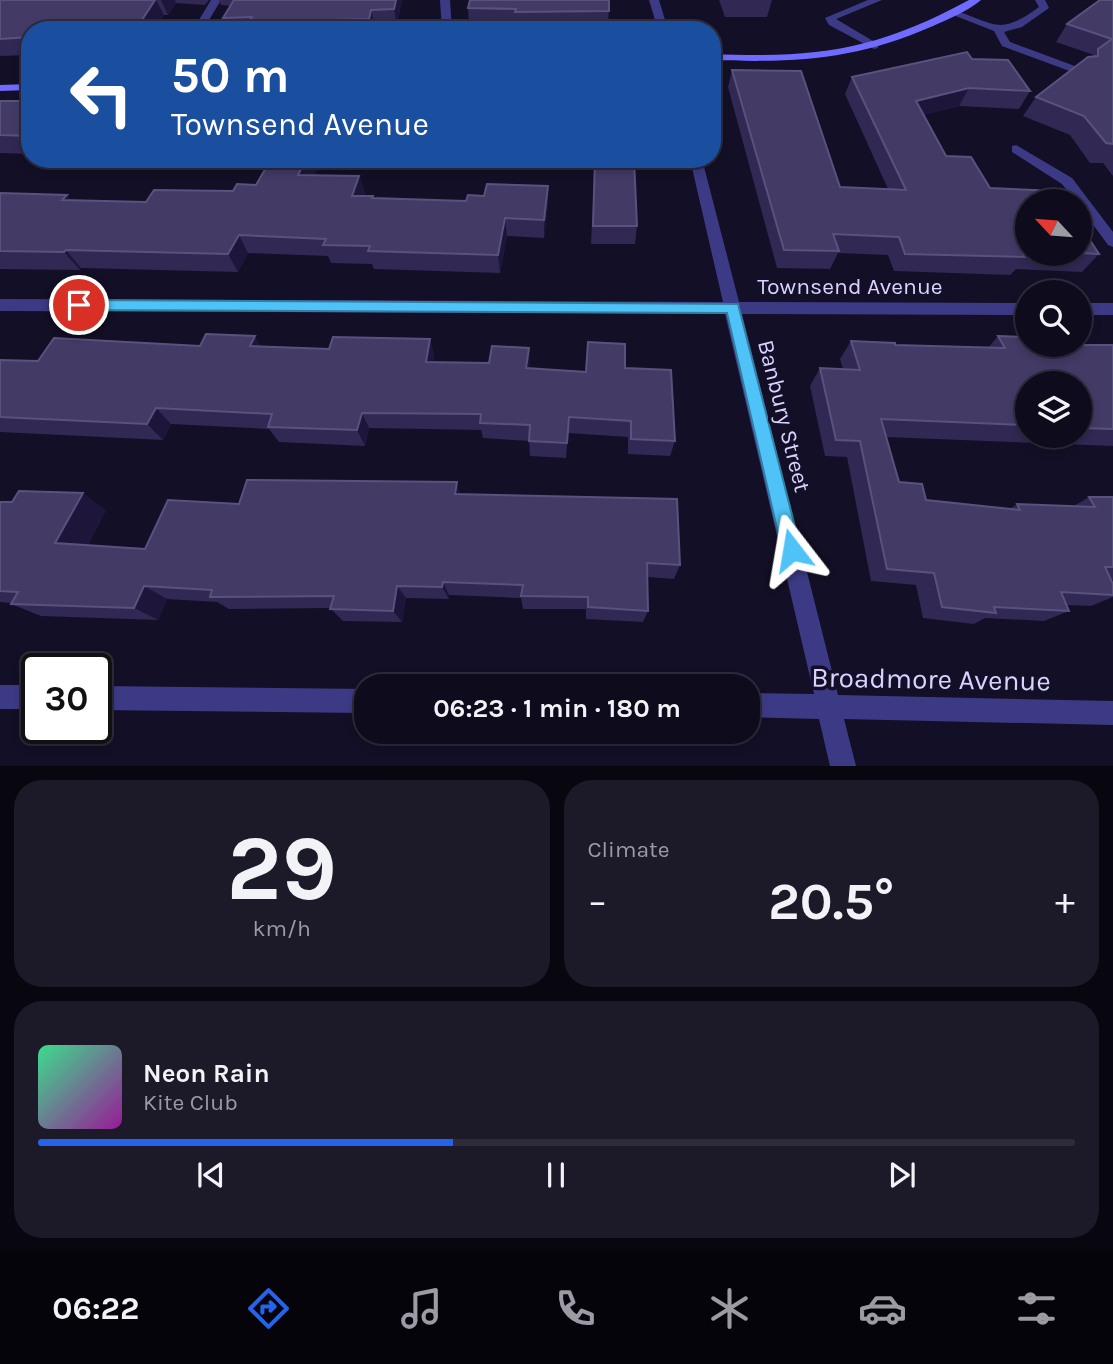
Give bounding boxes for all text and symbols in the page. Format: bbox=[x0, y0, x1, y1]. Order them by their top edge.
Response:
text: 50 m bbox=[171, 47, 289, 104]
icon: left bbox=[56, 49, 147, 140]
text: Townsend Avenue bbox=[171, 106, 429, 143]
north arrow bbox=[1015, 189, 1092, 266]
map controls bbox=[1015, 189, 1092, 448]
street label: Townsend Avenue bbox=[757, 273, 943, 300]
pin bbox=[49, 275, 109, 335]
button: search bbox=[1015, 280, 1092, 357]
icon: arrive bbox=[60, 286, 98, 324]
street label: Banbury Street bbox=[752, 337, 816, 495]
button: layers bbox=[1015, 371, 1092, 448]
position arrow bbox=[755, 513, 829, 587]
speed limit sign: 30 bbox=[21, 653, 112, 744]
street label: Broadmore Avenue bbox=[811, 660, 1051, 698]
text: 06:23 · 1 min · 180 m bbox=[433, 693, 681, 724]
text: 29 bbox=[226, 816, 337, 922]
text: Climate bbox=[588, 836, 670, 863]
text: 20.5° bbox=[768, 871, 894, 932]
text: − bbox=[588, 879, 607, 924]
text: + bbox=[1055, 879, 1075, 924]
text: km/h bbox=[253, 915, 311, 942]
text: Neon Rain bbox=[143, 1058, 270, 1089]
text: Kite Club bbox=[143, 1089, 238, 1116]
icon: previous bbox=[192, 1156, 230, 1194]
icon: pause bbox=[537, 1156, 575, 1194]
icon: next bbox=[883, 1156, 921, 1194]
icon: directions bbox=[244, 1284, 293, 1333]
icon: music bbox=[397, 1284, 446, 1333]
icon: phone bbox=[551, 1284, 600, 1333]
icon: climate bbox=[705, 1284, 754, 1333]
icon: car bbox=[858, 1284, 907, 1333]
icon: filters bbox=[1012, 1284, 1061, 1333]
text: 06:22 bbox=[52, 1290, 139, 1327]

